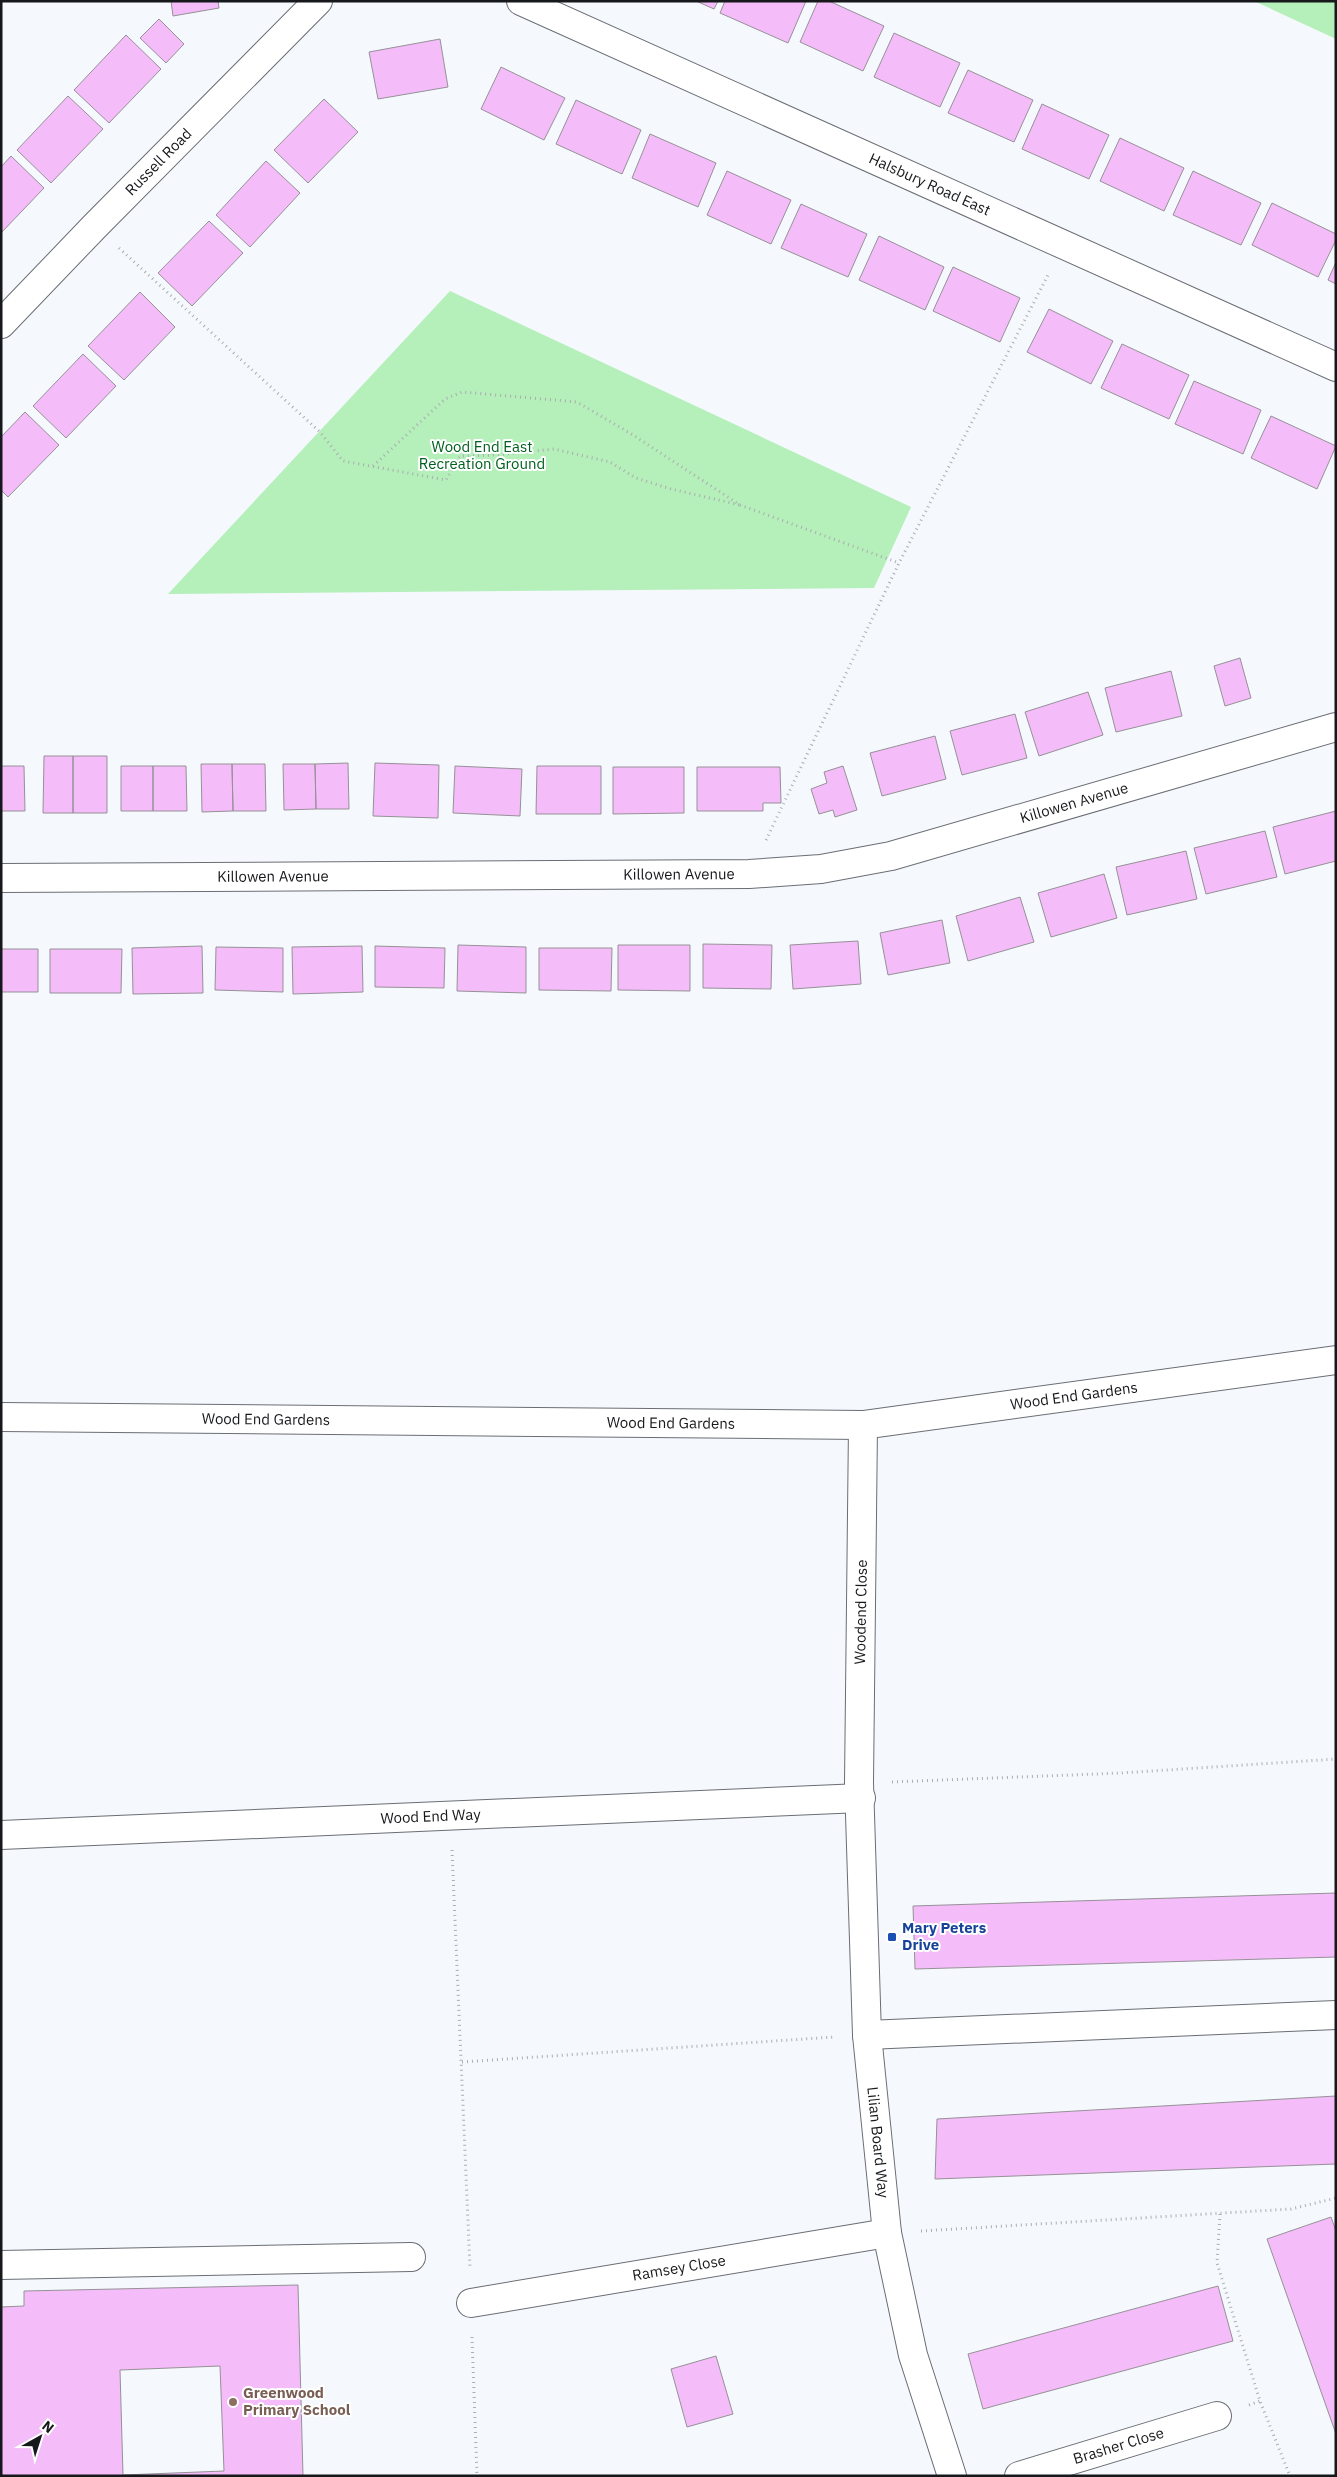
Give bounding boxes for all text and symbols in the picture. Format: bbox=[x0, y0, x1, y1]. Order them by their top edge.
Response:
street label: Russell Road bbox=[121, 124, 196, 199]
street label: Halsbury Road East bbox=[866, 149, 994, 220]
park label: Wood End East Recreation Ground bbox=[419, 437, 545, 473]
street label: Killowen Avenue bbox=[1018, 778, 1130, 827]
street label: Killowen Avenue bbox=[623, 864, 735, 884]
street label: Killowen Avenue bbox=[217, 866, 329, 886]
street label: Wood End Gardens bbox=[1009, 1377, 1139, 1414]
street label: Wood End Gardens bbox=[202, 1409, 330, 1429]
street label: Wood End Gardens bbox=[607, 1413, 735, 1433]
street label: Woodend Close bbox=[850, 1559, 871, 1665]
street label: Wood End Way bbox=[380, 1804, 482, 1828]
place label: Mary Peters Drive bbox=[902, 1918, 987, 1954]
marker: Mary Peters Drive bbox=[886, 1931, 898, 1943]
street label: Lilian Board Way bbox=[863, 2086, 893, 2199]
street label: Ramsey Close bbox=[631, 2250, 727, 2285]
place label: Greenwood Primary School bbox=[243, 2383, 351, 2419]
marker: Greenwood Primary School bbox=[227, 2396, 239, 2408]
north arrow bbox=[15, 2412, 65, 2462]
text: N bbox=[39, 2417, 58, 2437]
street label: Brasher Close bbox=[1071, 2423, 1166, 2468]

